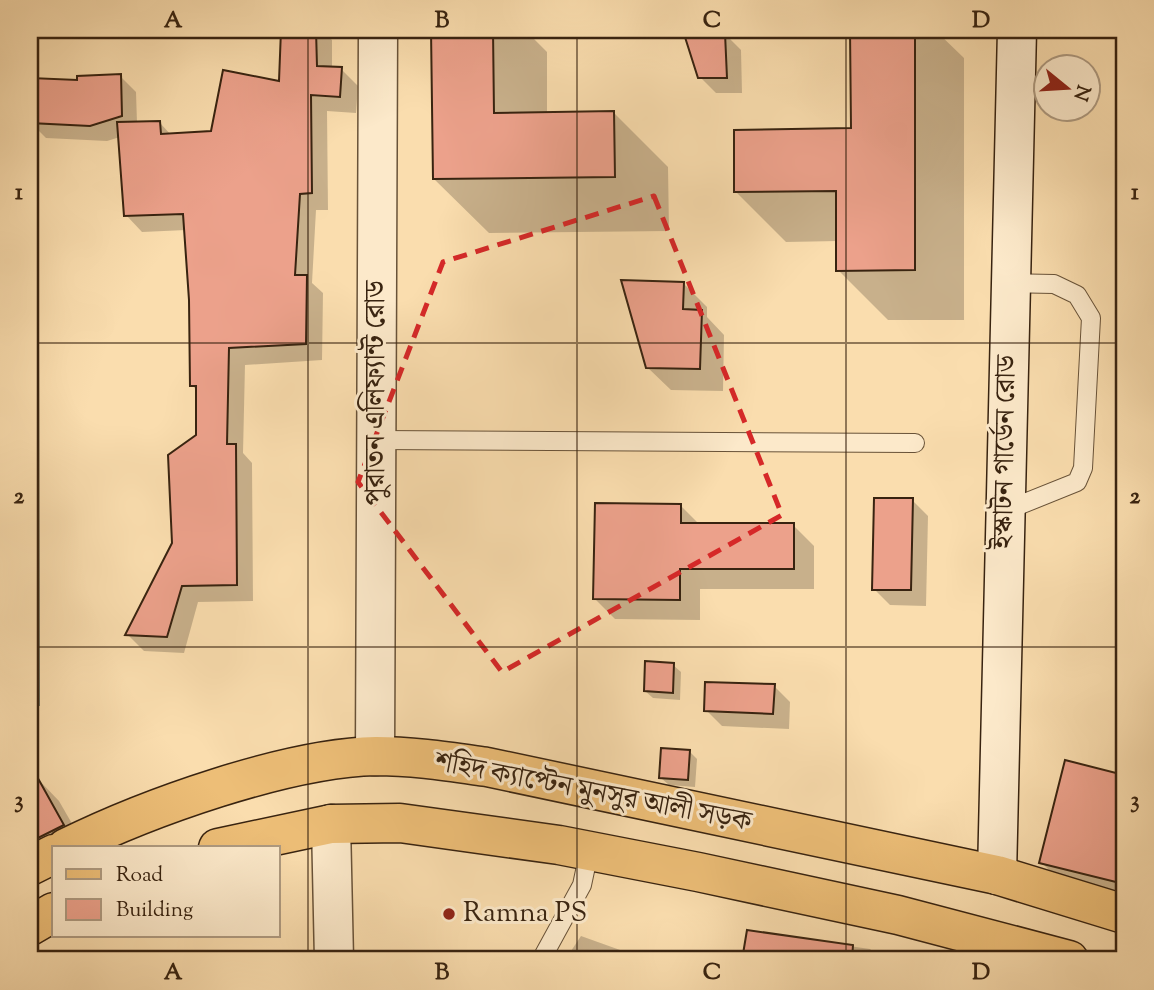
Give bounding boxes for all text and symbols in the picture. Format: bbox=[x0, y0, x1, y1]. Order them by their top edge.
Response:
text: A bbox=[164, 5, 183, 38]
text: B bbox=[435, 5, 450, 38]
text: C bbox=[703, 5, 721, 38]
text: D bbox=[972, 5, 990, 38]
north arrow bbox=[1032, 52, 1102, 122]
text: N bbox=[1066, 81, 1096, 104]
text: 1 bbox=[15, 177, 23, 210]
text: 1 bbox=[1131, 177, 1139, 210]
street label: পুরাতন এলিফ্যান্ট রোড bbox=[357, 279, 397, 505]
street label: ইস্কাটন গার্ডেন রোড bbox=[984, 353, 1028, 550]
text: 2 bbox=[14, 481, 25, 514]
text: 2 bbox=[1130, 481, 1141, 514]
street label: শহিদ ক্যাপ্টেন মুনসুর আলী সড়ক bbox=[430, 743, 756, 844]
text: 3 bbox=[14, 785, 24, 818]
text: 3 bbox=[1130, 785, 1140, 818]
legend bbox=[52, 846, 280, 937]
text: Road bbox=[116, 861, 163, 891]
place label: Ramna PS bbox=[463, 894, 587, 934]
text: Building bbox=[116, 896, 193, 926]
marker: Ramna PS bbox=[441, 906, 457, 922]
text: A bbox=[164, 957, 183, 990]
text: B bbox=[435, 957, 450, 990]
text: C bbox=[703, 957, 721, 990]
text: D bbox=[972, 957, 990, 990]

